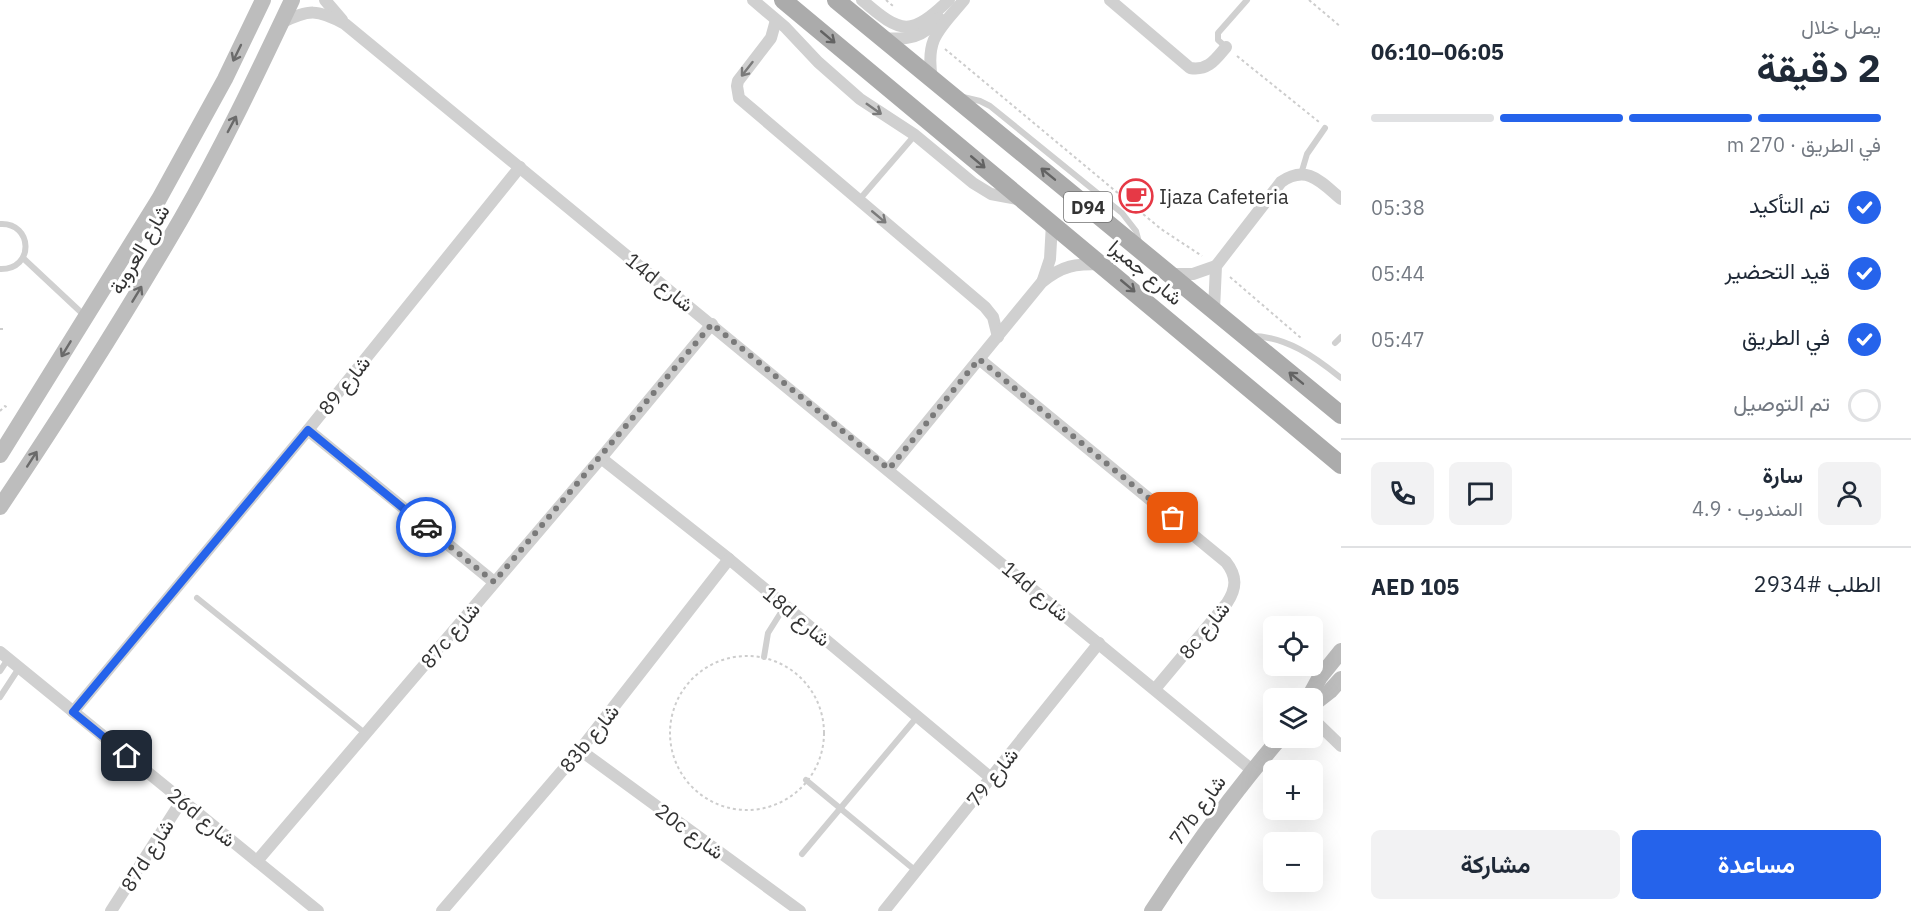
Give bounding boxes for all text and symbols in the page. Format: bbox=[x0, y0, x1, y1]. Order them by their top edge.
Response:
text: يصل خلال bbox=[1801, 13, 1881, 40]
one-way arrow bbox=[820, 31, 836, 44]
text: 06:05–06:10 bbox=[1371, 37, 1504, 66]
text: 2 دقيقة bbox=[1756, 42, 1881, 93]
one-way arrow bbox=[231, 43, 243, 61]
one-way arrow bbox=[741, 61, 754, 77]
one-way arrow bbox=[865, 103, 881, 115]
one-way arrow bbox=[226, 116, 238, 133]
text: في الطريق · 270 m bbox=[1727, 131, 1881, 158]
one-way arrow bbox=[970, 155, 985, 169]
one-way arrow bbox=[1041, 167, 1056, 181]
cafe icon: Ijaza Cafeteria bbox=[1118, 178, 1154, 214]
place label: Ijaza Cafeteria bbox=[1159, 183, 1289, 210]
text: تم التأكيد bbox=[1749, 190, 1830, 219]
icon: check bbox=[1848, 191, 1881, 224]
road number: D94 bbox=[1064, 192, 1112, 222]
text: 05:38 bbox=[1371, 194, 1425, 221]
street label: شارع العروبة bbox=[102, 199, 176, 299]
one-way arrow bbox=[871, 211, 887, 224]
street label: شارع جميرا bbox=[1103, 233, 1189, 312]
street label: 14d شارع bbox=[620, 246, 700, 319]
text: قيد التحضير bbox=[1725, 256, 1830, 285]
icon: check bbox=[1848, 257, 1881, 290]
text: 05:44 bbox=[1371, 260, 1425, 287]
one-way arrow bbox=[1120, 280, 1136, 293]
one-way arrow bbox=[131, 286, 143, 303]
text: في الطريق bbox=[1742, 322, 1830, 351]
icon: check bbox=[1848, 323, 1881, 356]
text: 05:47 bbox=[1371, 326, 1425, 353]
one-way arrow bbox=[60, 340, 73, 357]
street label: شارع 89 bbox=[312, 350, 377, 421]
one-way arrow bbox=[1288, 371, 1304, 384]
text: تم التوصيل bbox=[1733, 388, 1830, 417]
one-way arrow bbox=[26, 451, 38, 467]
text: سارة bbox=[1762, 460, 1803, 489]
button: phone bbox=[1371, 462, 1434, 525]
button: chat bbox=[1449, 462, 1512, 525]
button: person bbox=[1818, 462, 1881, 525]
pin bbox=[1147, 492, 1198, 543]
text: المندوب · 4.9 bbox=[1692, 495, 1803, 522]
courier bbox=[396, 497, 456, 557]
icon: bag bbox=[1156, 501, 1189, 534]
icon: car bbox=[410, 511, 443, 544]
street label: 14d شارع bbox=[996, 555, 1076, 628]
text: الطلب #2934 bbox=[1754, 569, 1881, 598]
text: AED 105 bbox=[1371, 572, 1460, 601]
street label: 18d شارع bbox=[757, 580, 837, 653]
street label: 8c شارع bbox=[1172, 595, 1236, 665]
street label: 87c شارع bbox=[414, 596, 487, 675]
map controls bbox=[1263, 616, 1323, 892]
button: locate bbox=[1263, 616, 1323, 676]
button: layers bbox=[1263, 688, 1323, 748]
street label: 83b شارع bbox=[553, 698, 626, 778]
pin bbox=[101, 730, 152, 781]
icon: home bbox=[110, 739, 143, 772]
street label: شارع 79 bbox=[960, 742, 1025, 813]
button: + bbox=[1263, 760, 1323, 820]
street label: 77b شارع bbox=[1162, 769, 1232, 851]
street label: 26d شارع bbox=[162, 781, 242, 854]
street label: 20c شارع bbox=[650, 797, 730, 866]
street label: 87d شارع bbox=[114, 814, 181, 897]
button: مشاركة bbox=[1371, 830, 1620, 899]
button: مساعدة bbox=[1632, 830, 1881, 899]
button: − bbox=[1263, 832, 1323, 892]

